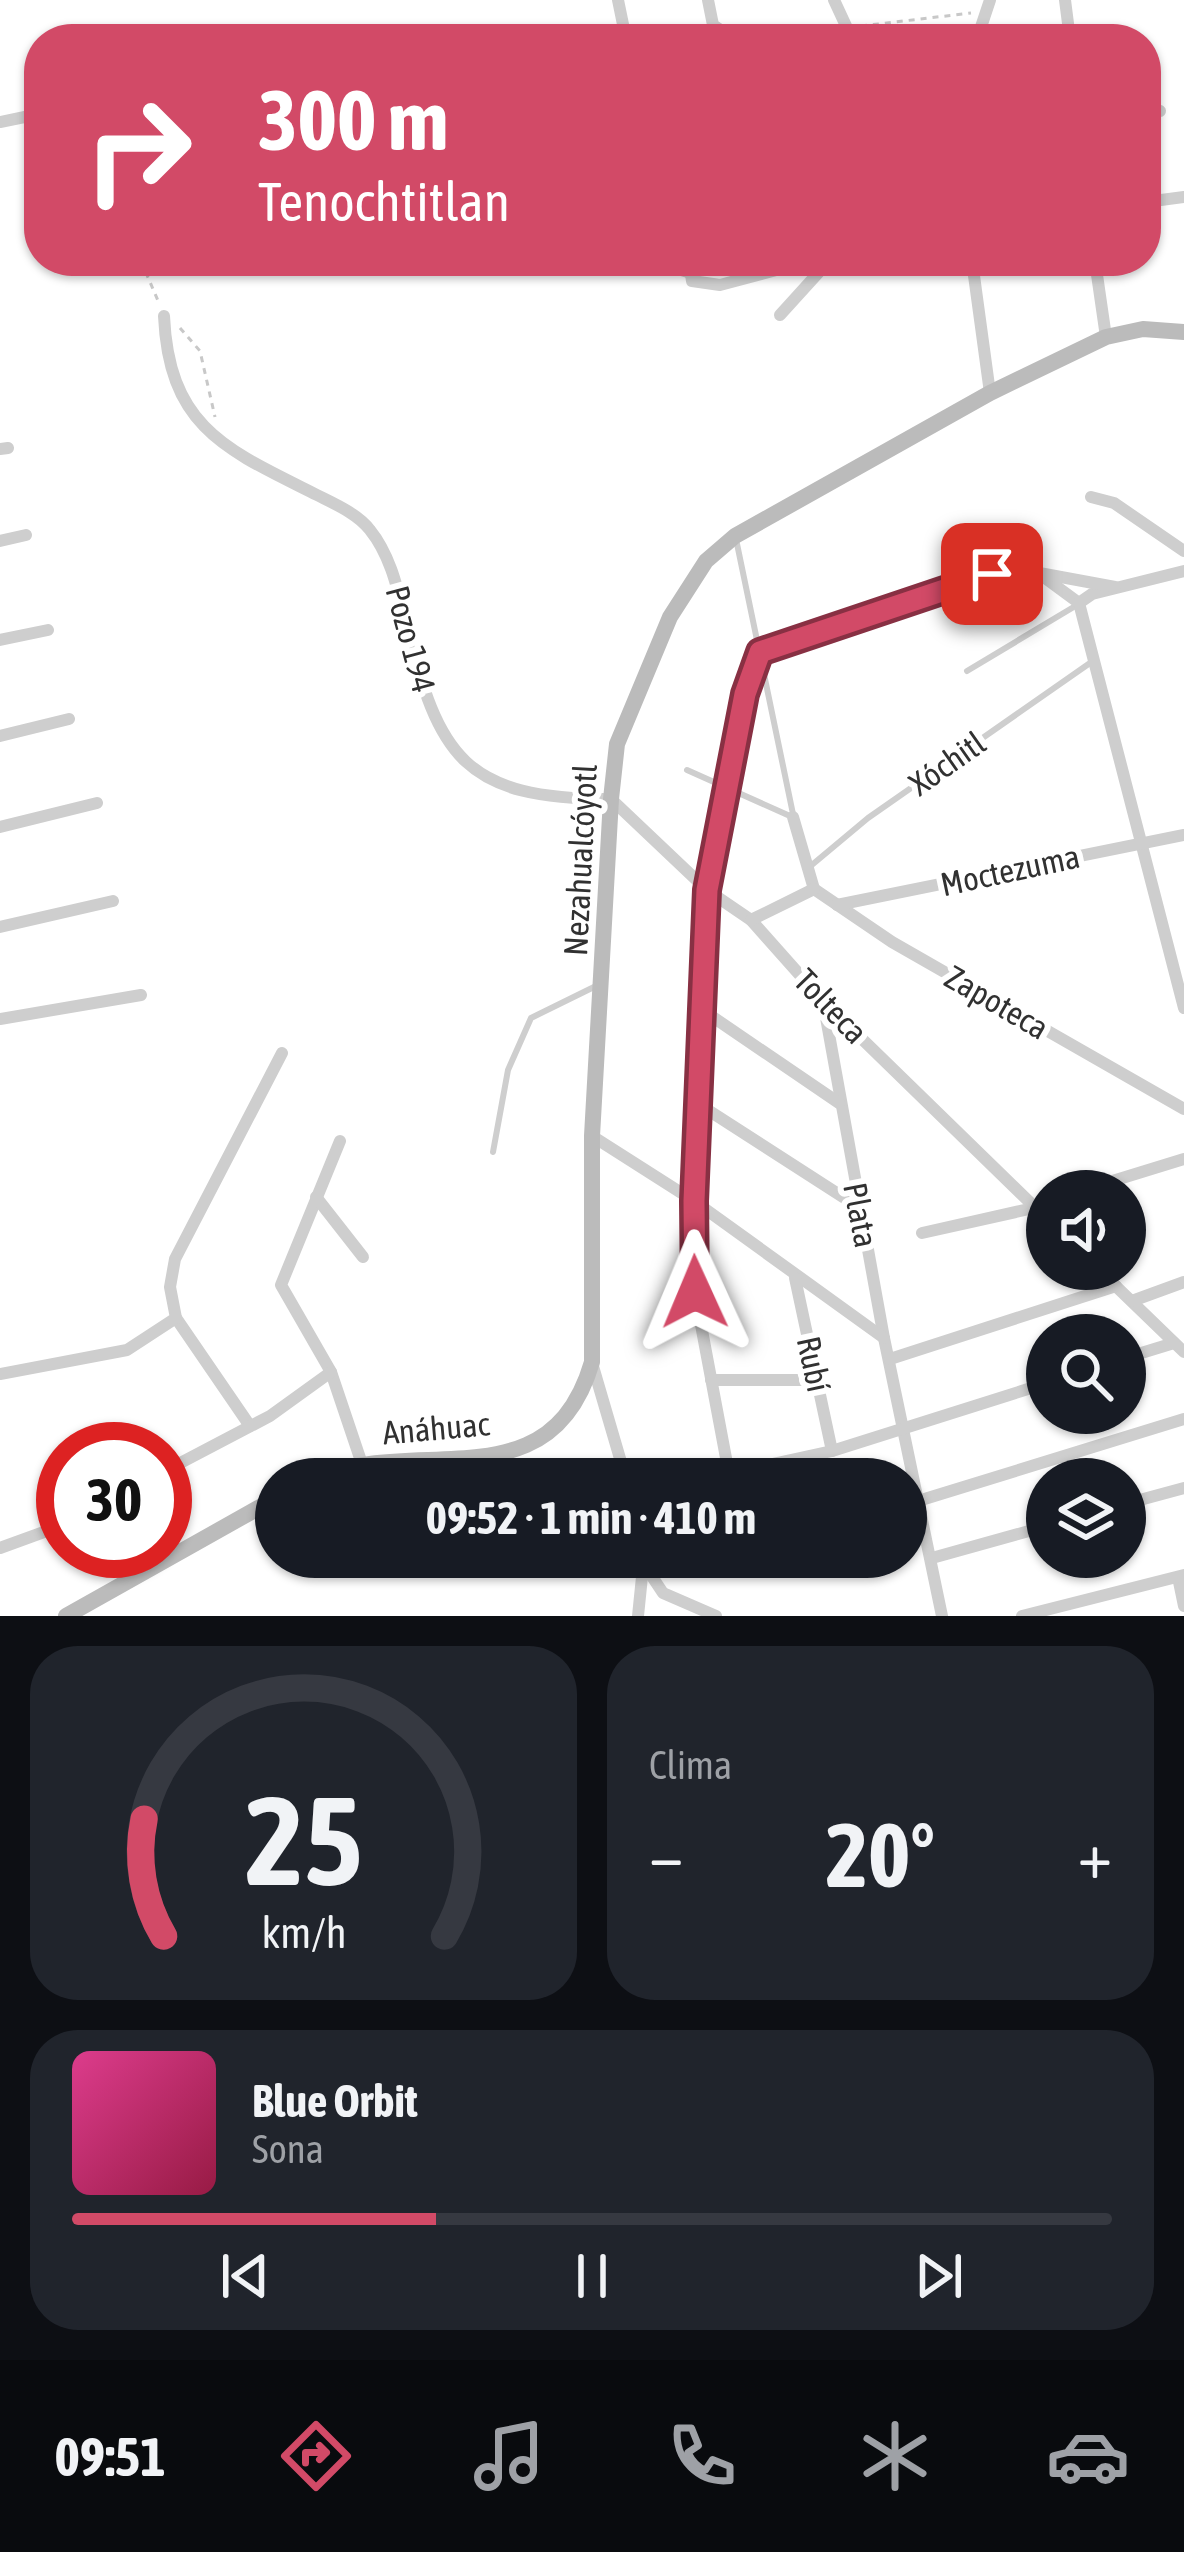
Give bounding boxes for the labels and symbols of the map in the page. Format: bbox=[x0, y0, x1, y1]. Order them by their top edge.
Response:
pin bbox=[941, 523, 1043, 625]
street label: Pozo 194 bbox=[379, 581, 443, 697]
street label: Xóchitl bbox=[902, 723, 992, 803]
street label: Nezahualcóyotl bbox=[556, 763, 604, 957]
street label: Moctezuma bbox=[937, 837, 1083, 903]
street label: Zapoteca bbox=[939, 957, 1055, 1047]
street label: Tolteca bbox=[787, 961, 875, 1051]
street label: Plata bbox=[836, 1179, 886, 1251]
position arrow bbox=[632, 1229, 758, 1355]
street label: Rubí bbox=[790, 1333, 838, 1395]
street label: Anáhuac bbox=[381, 1404, 492, 1452]
speed limit sign: 30 bbox=[36, 1422, 192, 1578]

